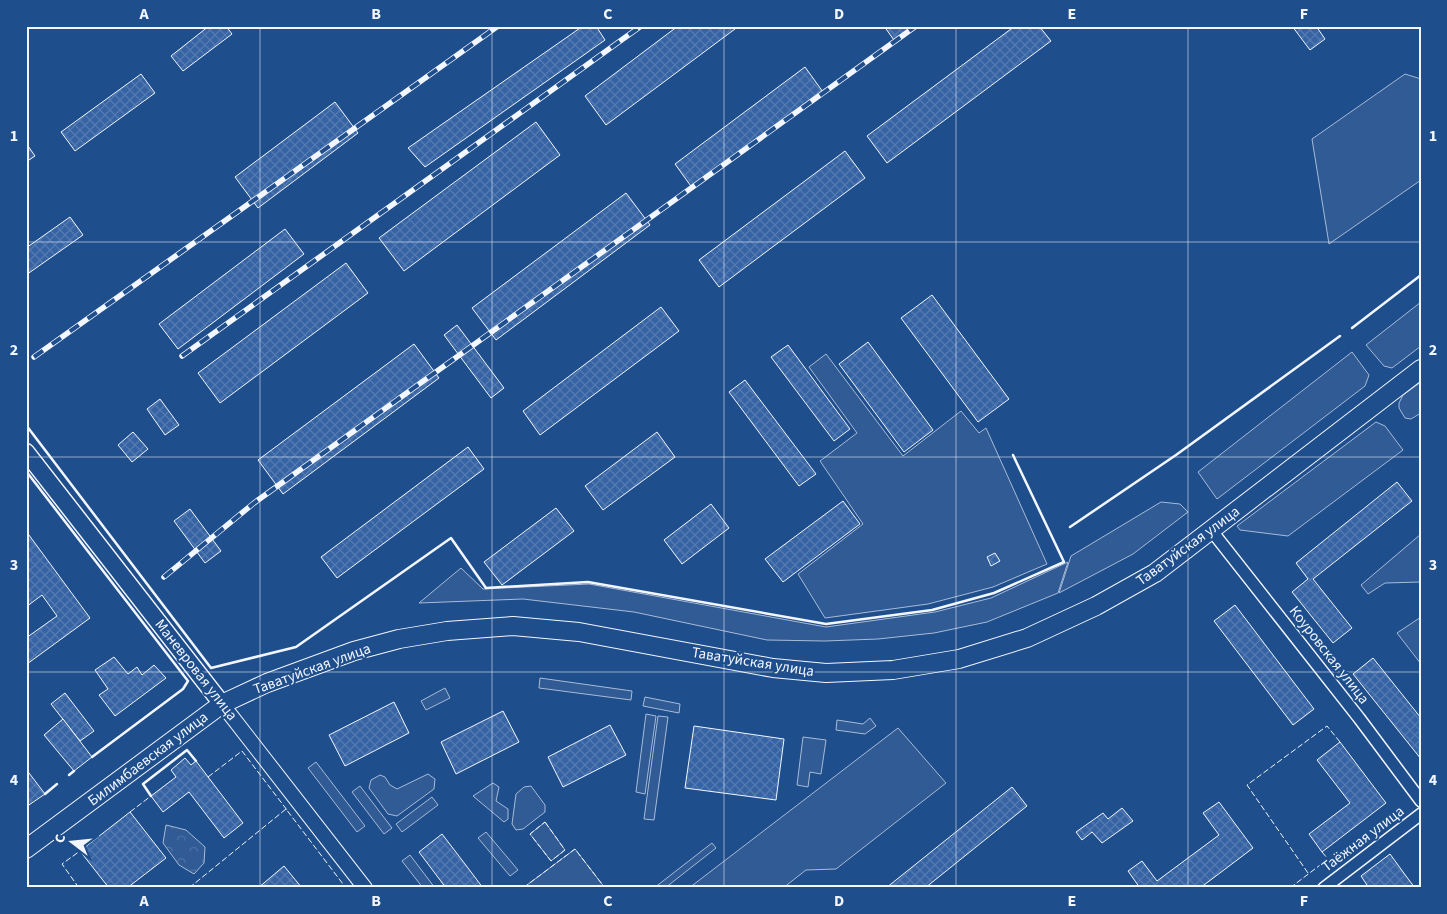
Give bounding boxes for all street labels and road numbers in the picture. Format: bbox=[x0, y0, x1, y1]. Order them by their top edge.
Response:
street label: Таватуйская улица bbox=[1132, 501, 1244, 591]
street label: Коуровская улица bbox=[1284, 601, 1374, 709]
street label: Маневровая улица bbox=[150, 615, 242, 725]
street label: Таватуйская улица bbox=[250, 638, 374, 700]
street label: Таватуйская улица bbox=[690, 642, 816, 682]
street label: Билимбаевская улица bbox=[84, 707, 212, 811]
street label: Таёжная улица bbox=[1317, 801, 1409, 877]

